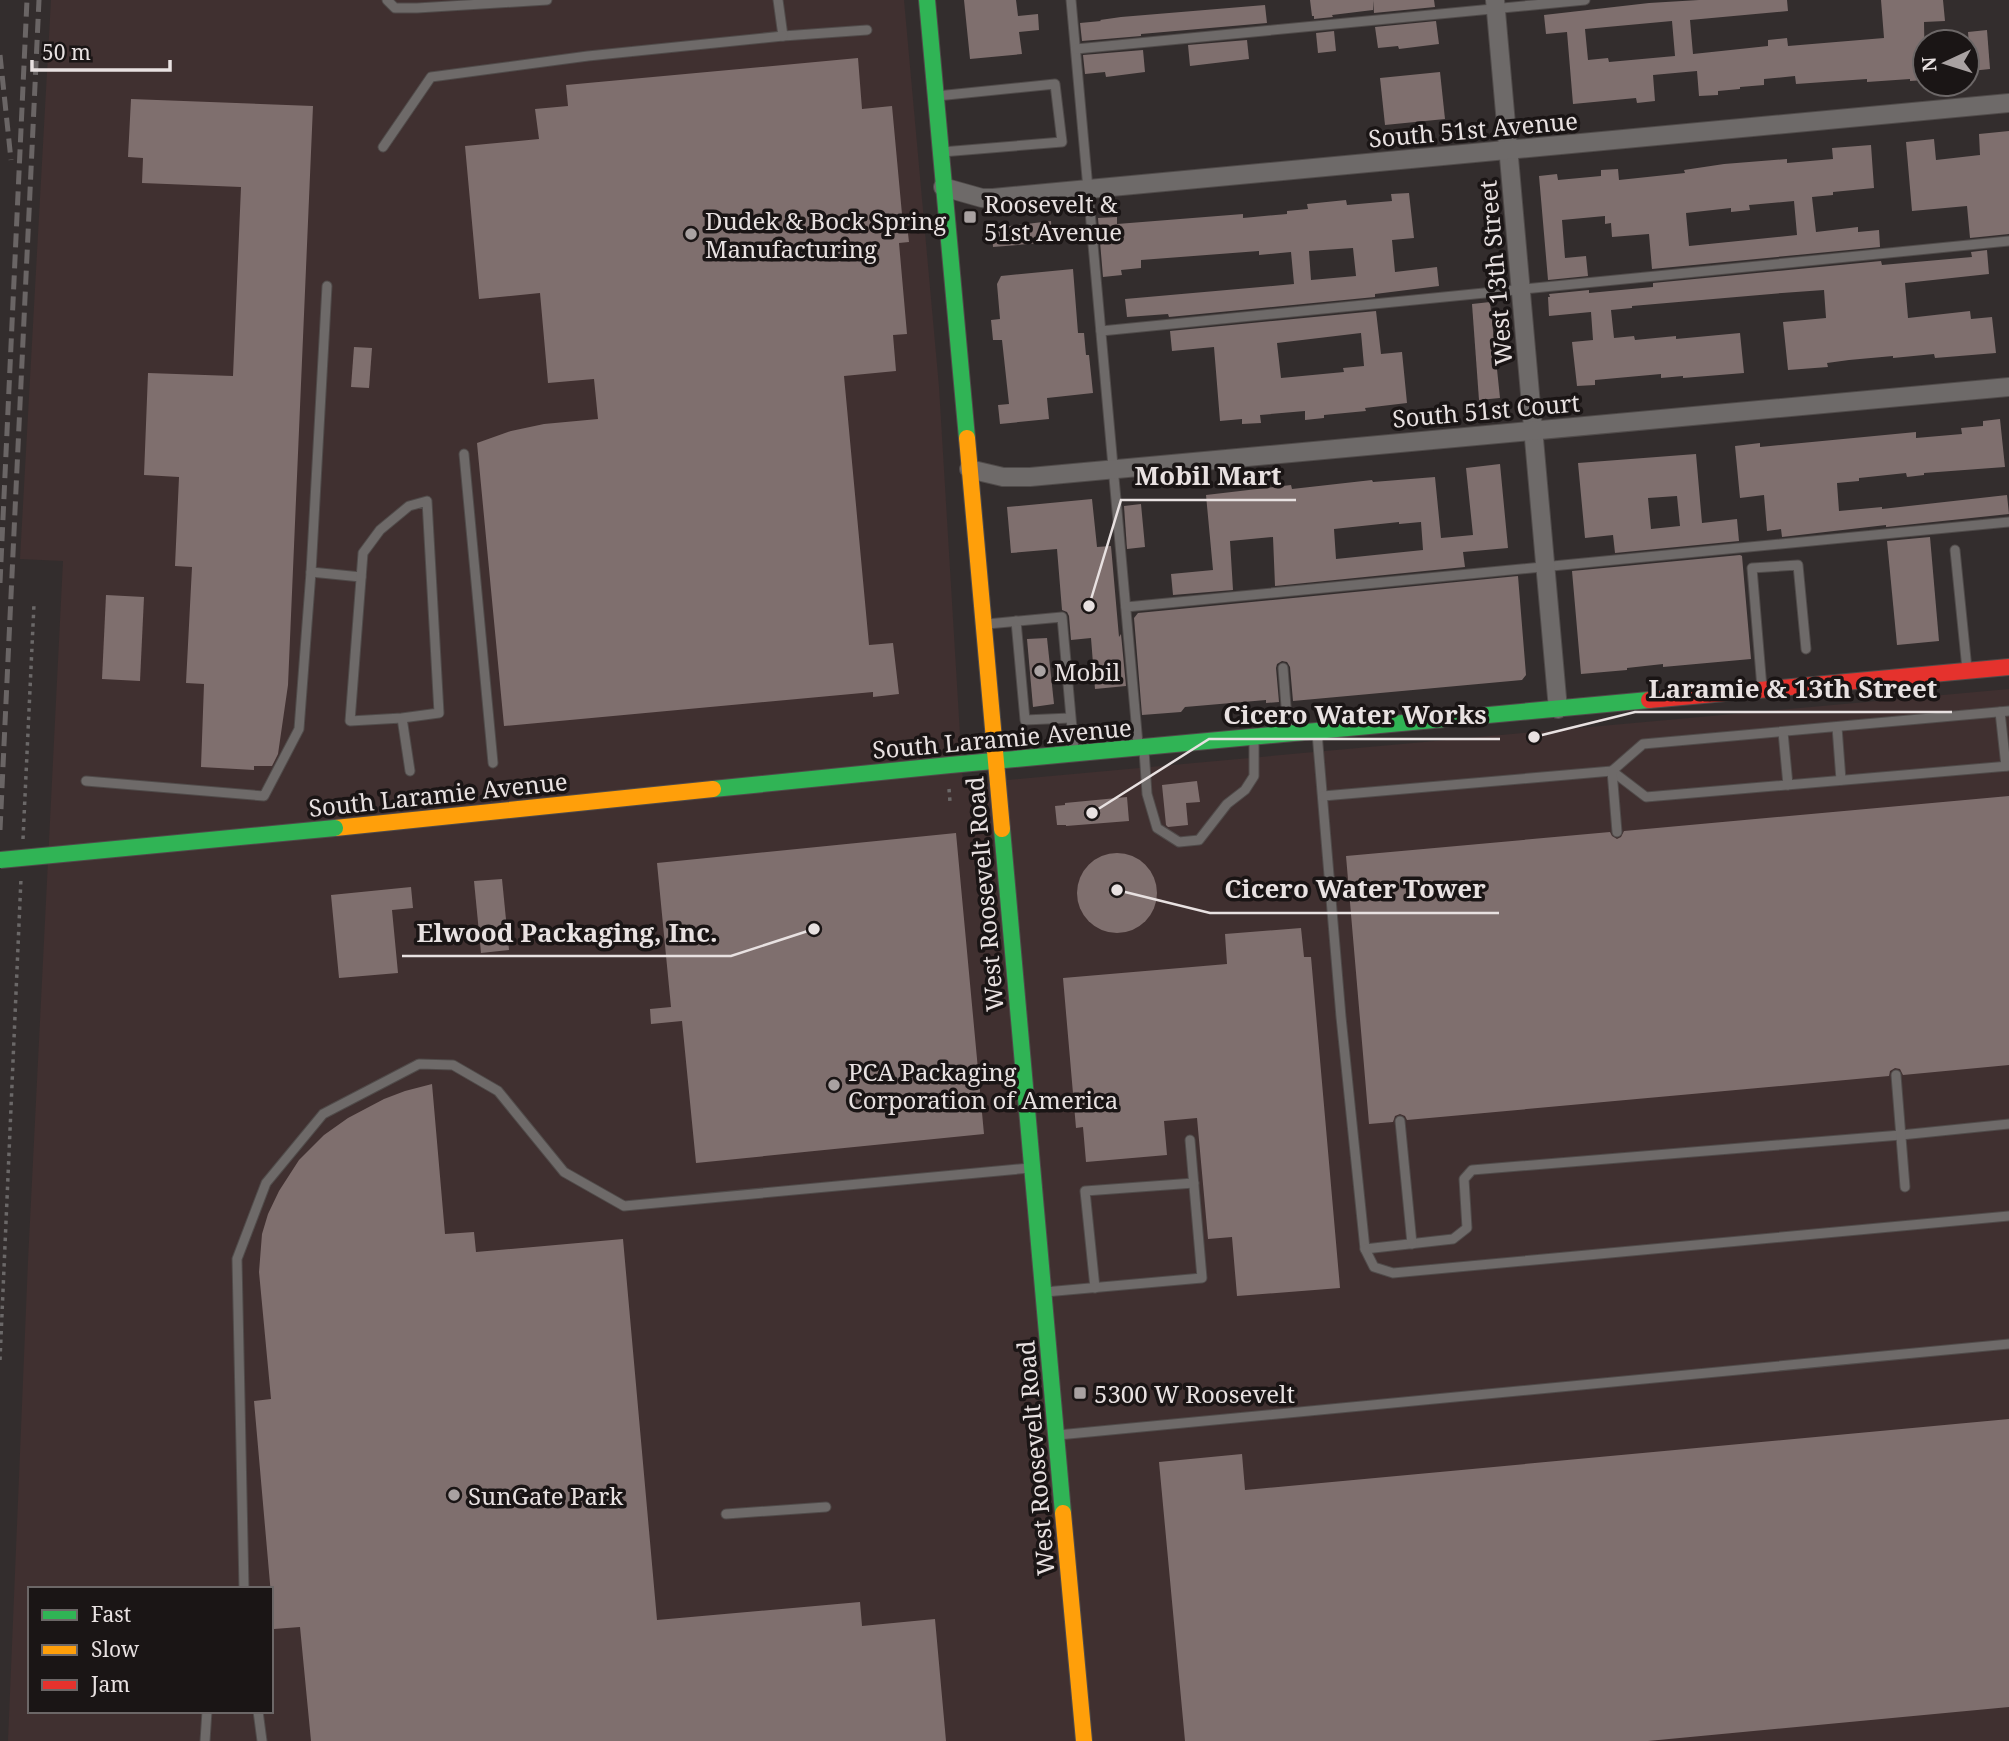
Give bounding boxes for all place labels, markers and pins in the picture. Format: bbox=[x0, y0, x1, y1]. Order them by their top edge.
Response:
place label: Roosevelt & 51st Avenue bbox=[984, 187, 1122, 248]
place label: Dudek & Bock Spring Manufacturing bbox=[705, 204, 946, 265]
marker: Roosevelt & 51st Avenue bbox=[962, 209, 978, 225]
marker: Dudek & Bock Spring Manufacturing bbox=[683, 226, 699, 242]
callout: Mobil Mart bbox=[1121, 453, 1296, 500]
place label: Mobil bbox=[1054, 655, 1121, 688]
marker: Mobil bbox=[1032, 663, 1048, 679]
callout: Laramie & 13th Street bbox=[1635, 665, 1952, 712]
callout: Cicero Water Works bbox=[1209, 692, 1500, 739]
callout: Cicero Water Tower bbox=[1210, 866, 1499, 913]
callout: Elwood Packaging, Inc. bbox=[402, 909, 731, 956]
place label: PCA Packaging Corporation of America bbox=[848, 1055, 1118, 1116]
marker: PCA Packaging Corporation of America bbox=[826, 1077, 842, 1093]
place label: 5300 W Roosevelt bbox=[1094, 1377, 1295, 1410]
marker: 5300 W Roosevelt bbox=[1072, 1385, 1088, 1401]
place label: SunGate Park bbox=[468, 1479, 624, 1512]
marker: SunGate Park bbox=[446, 1487, 462, 1503]

